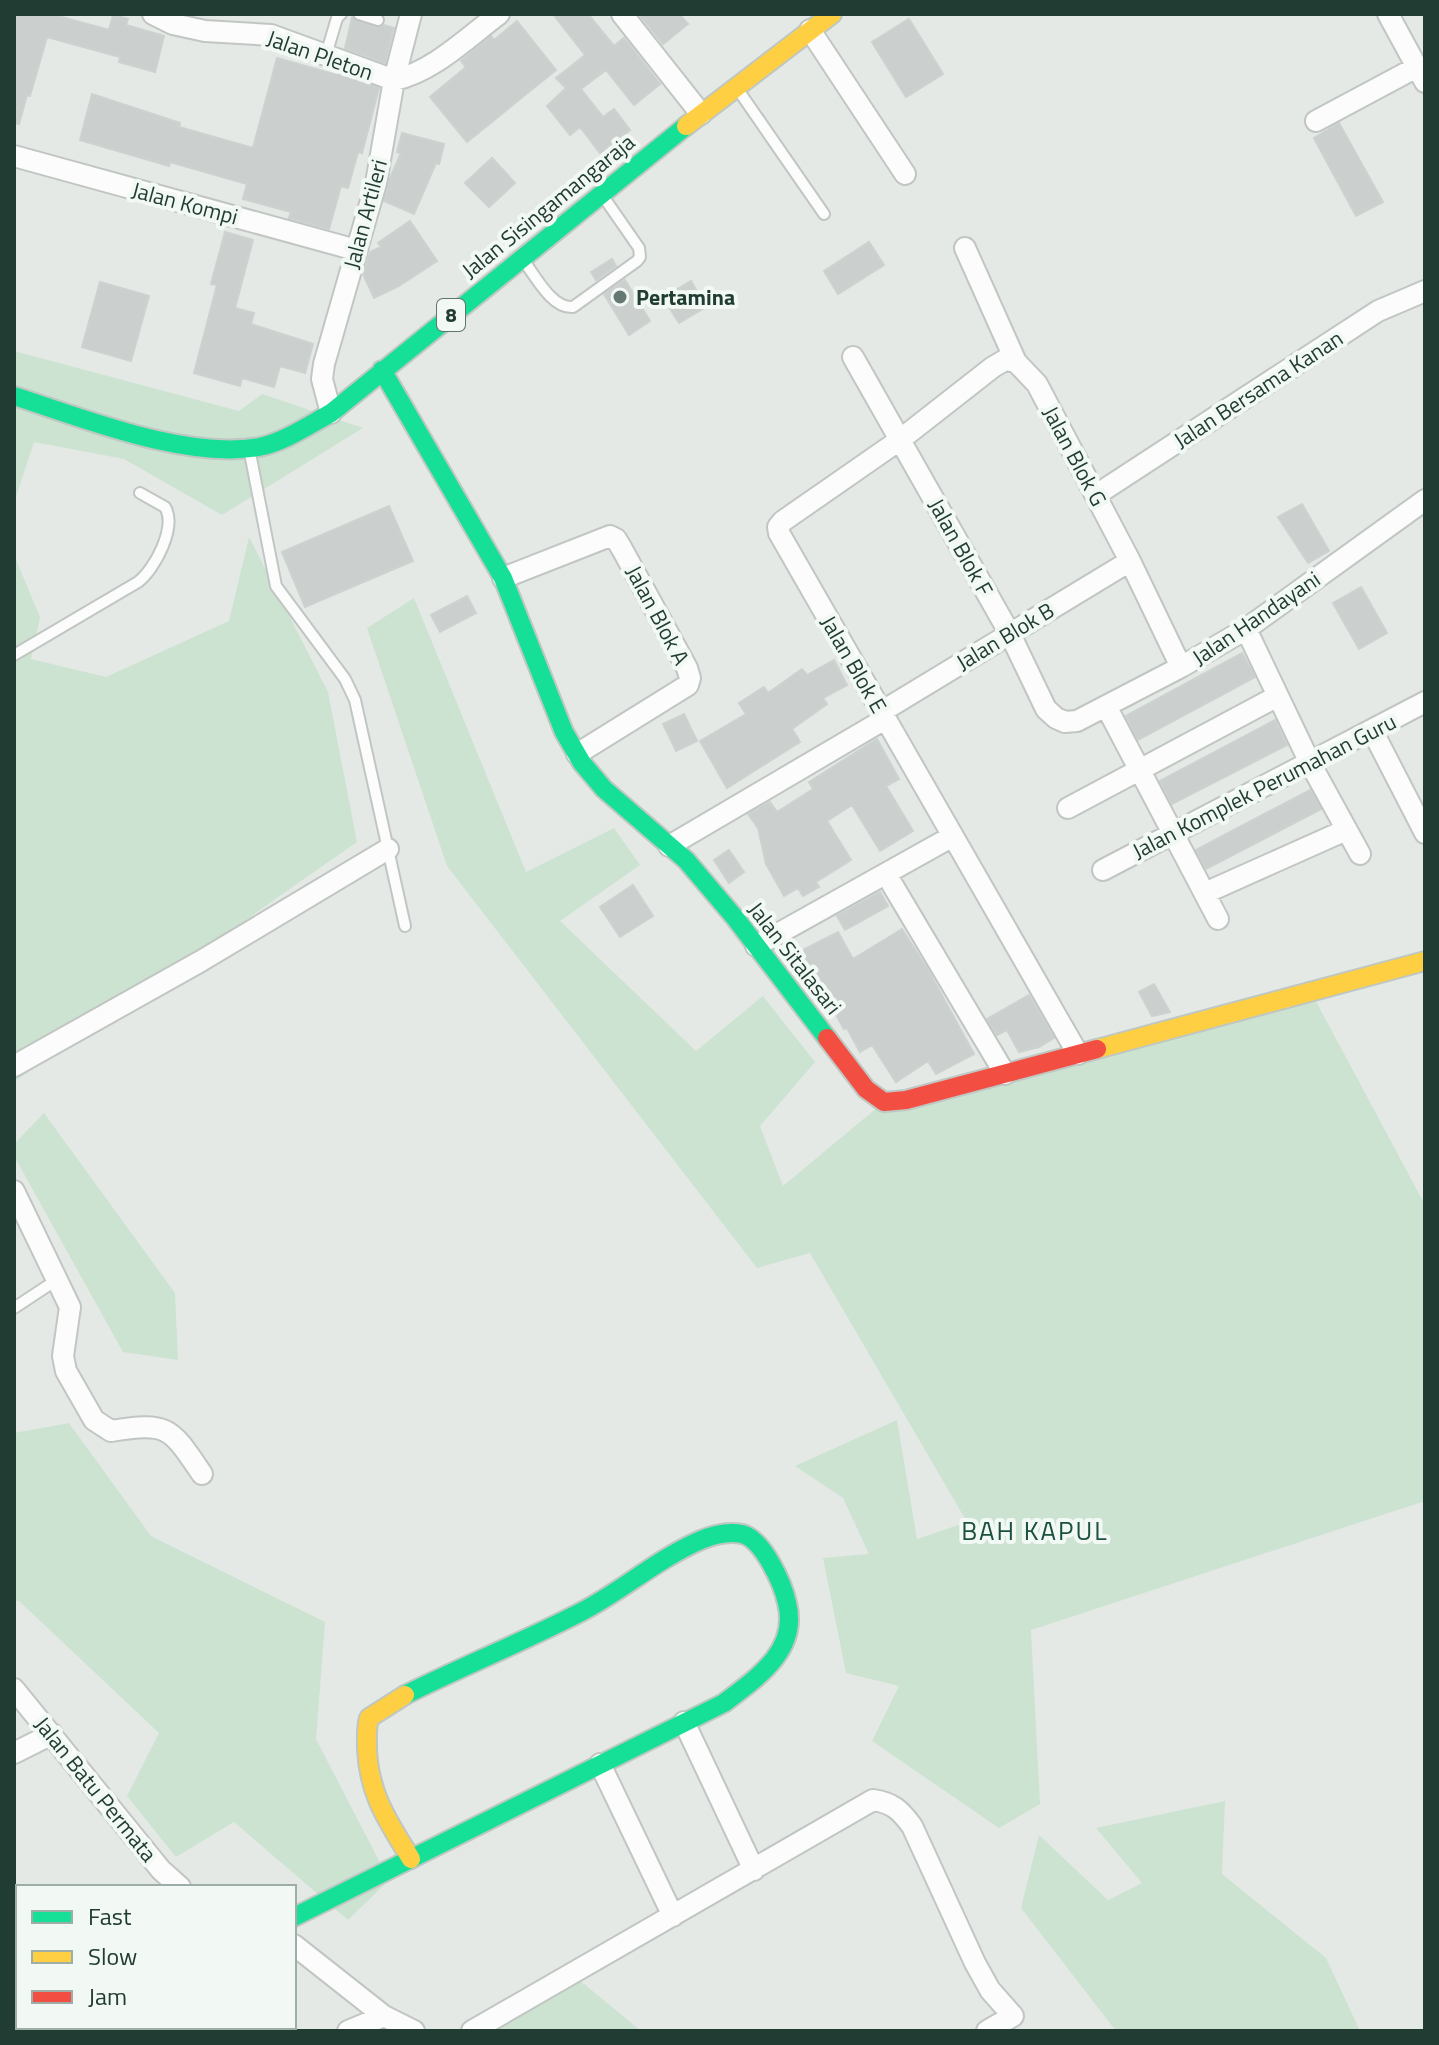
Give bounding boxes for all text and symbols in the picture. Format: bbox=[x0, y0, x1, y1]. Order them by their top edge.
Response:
street label: Jalan Pleton bbox=[262, 21, 378, 89]
street label: Jalan Sisingamangaraja bbox=[454, 125, 642, 287]
street label: Jalan Artileri bbox=[334, 155, 396, 273]
street label: Jalan Kompi bbox=[128, 173, 242, 233]
place label: Pertamina bbox=[636, 280, 735, 314]
marker: Pertamina bbox=[611, 288, 629, 306]
road number: 8 bbox=[437, 299, 465, 331]
street label: Jalan Bersama Kanan bbox=[1167, 321, 1349, 457]
street label: Jalan Blok G bbox=[1034, 400, 1116, 512]
street label: Jalan Blok F bbox=[920, 492, 1002, 602]
street label: Jalan Blok A bbox=[617, 559, 699, 671]
street label: Jalan Handayani bbox=[1185, 562, 1327, 674]
street label: Jalan Blok B bbox=[949, 593, 1061, 679]
street label: Jalan Blok E bbox=[812, 609, 896, 719]
street label: Jalan Komplek Perumahan Guru bbox=[1126, 705, 1402, 867]
street label: Jalan Sitalasari bbox=[740, 894, 850, 1022]
district label: BAH KAPUL bbox=[961, 1511, 1109, 1550]
street label: Jalan Batu Permata bbox=[27, 1709, 165, 1869]
legend bbox=[16, 1885, 296, 2029]
text: Fast bbox=[88, 1898, 132, 1934]
text: Slow bbox=[88, 1938, 137, 1974]
text: Jam bbox=[88, 1978, 127, 2014]

